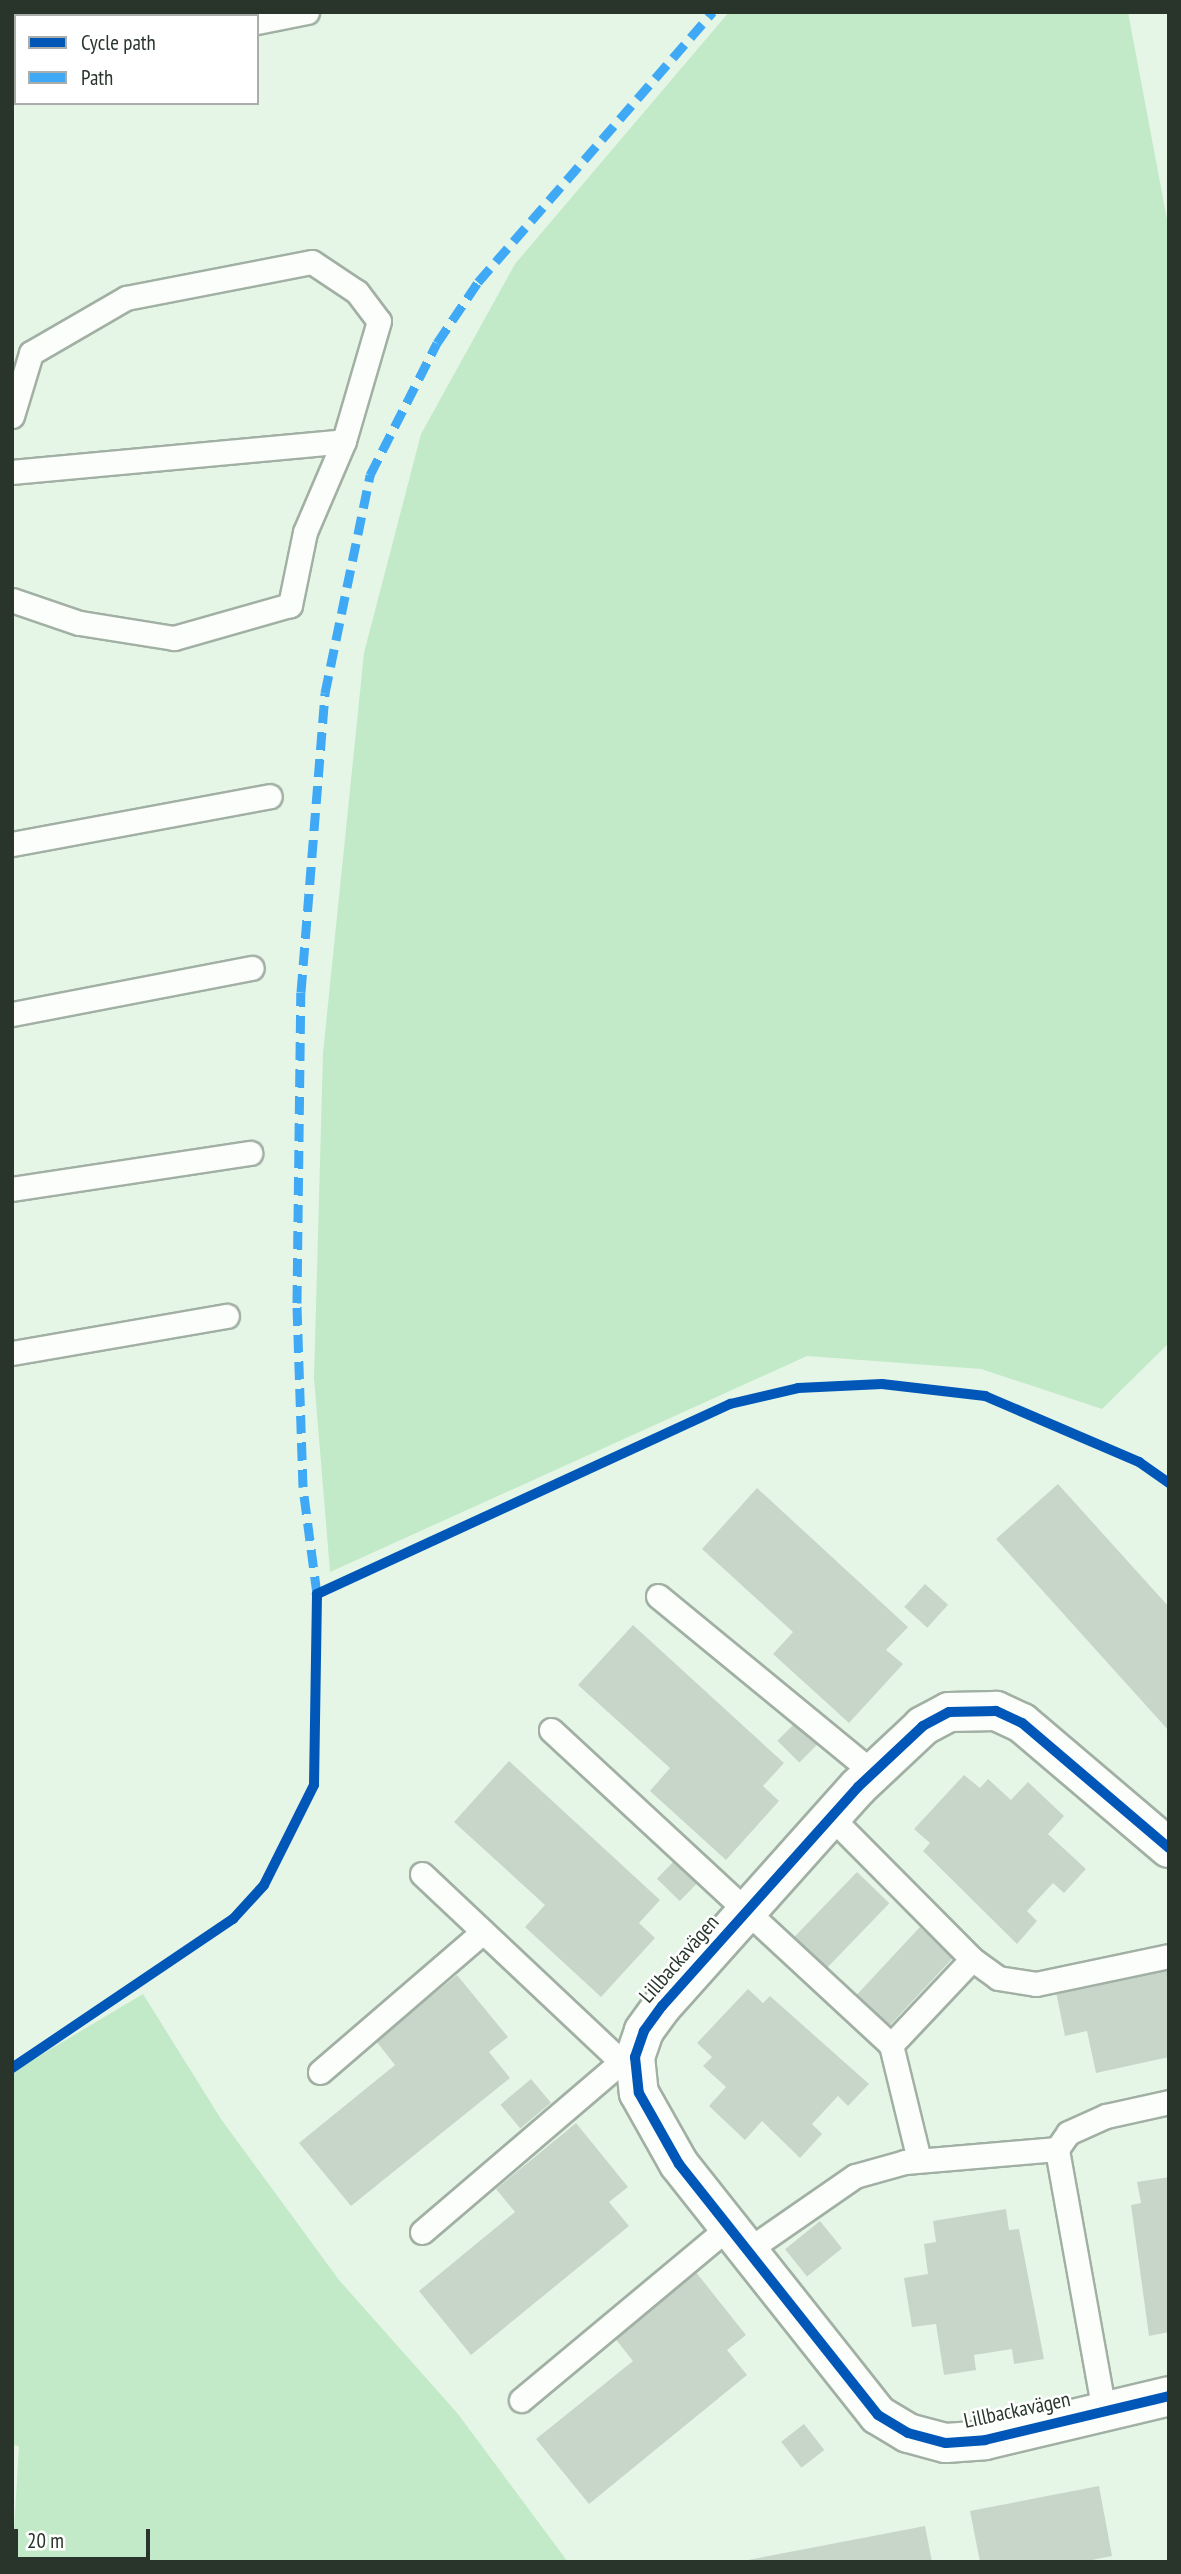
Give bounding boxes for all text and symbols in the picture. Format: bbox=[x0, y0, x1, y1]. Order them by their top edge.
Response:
legend bbox=[14, 14, 259, 105]
text: Cycle path bbox=[81, 29, 156, 56]
text: Path bbox=[81, 64, 113, 91]
street label: Lillbackavägen bbox=[634, 1910, 724, 2008]
street label: Lillbackavägen bbox=[962, 2386, 1072, 2434]
scale bar bbox=[18, 2514, 154, 2558]
text: 20 m bbox=[27, 2527, 64, 2554]

